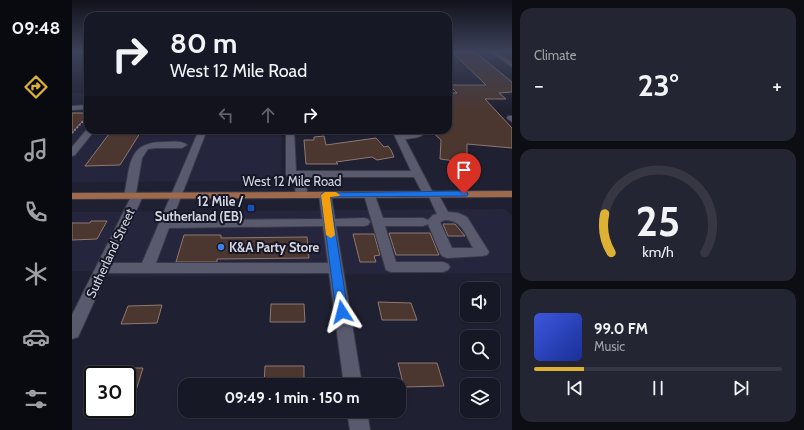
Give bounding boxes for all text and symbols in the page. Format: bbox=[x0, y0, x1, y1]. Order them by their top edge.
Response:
text: 09:48 bbox=[12, 17, 60, 39]
text: 80 m bbox=[170, 26, 237, 60]
icon: right bbox=[104, 28, 156, 80]
text: Climate bbox=[534, 47, 576, 63]
text: West 12 Mile Road bbox=[170, 60, 307, 82]
text: 23° bbox=[638, 67, 678, 104]
text: − bbox=[534, 72, 544, 99]
text: + bbox=[772, 72, 782, 99]
icon: directions bbox=[22, 73, 50, 101]
icon: left bbox=[215, 104, 237, 126]
icon: ahead bbox=[257, 104, 279, 126]
icon: right bbox=[299, 104, 321, 126]
icon: music bbox=[22, 136, 50, 164]
pin bbox=[447, 153, 481, 194]
icon: arrive bbox=[453, 159, 475, 181]
street label: West 12 Mile Road bbox=[242, 173, 342, 189]
place label: 12 Mile / Sutherland (EB) bbox=[155, 193, 243, 224]
text: 25 bbox=[636, 196, 680, 246]
icon: phone bbox=[22, 198, 50, 226]
marker: 12 Mile / Sutherland (EB) bbox=[246, 203, 256, 213]
street label: Sutherland Street bbox=[82, 205, 138, 300]
place label: K&A Party Store bbox=[229, 239, 319, 255]
marker: K&A Party Store bbox=[216, 242, 226, 252]
text: km/h bbox=[642, 243, 674, 261]
icon: climate bbox=[22, 260, 50, 288]
map controls bbox=[460, 282, 500, 418]
button: sound bbox=[460, 282, 500, 322]
position arrow bbox=[321, 291, 363, 333]
text: 99.0 FM bbox=[594, 320, 648, 338]
icon: car bbox=[22, 323, 50, 351]
button: search bbox=[460, 330, 500, 370]
text: Music bbox=[594, 338, 625, 354]
speed limit sign: 30 bbox=[84, 366, 136, 418]
icon: previous bbox=[564, 377, 586, 399]
icon: pause bbox=[647, 377, 669, 399]
icon: next bbox=[730, 377, 752, 399]
button: layers bbox=[460, 378, 500, 418]
icon: filters bbox=[22, 385, 50, 413]
text: 09:49 · 1 min · 150 m bbox=[225, 389, 359, 407]

